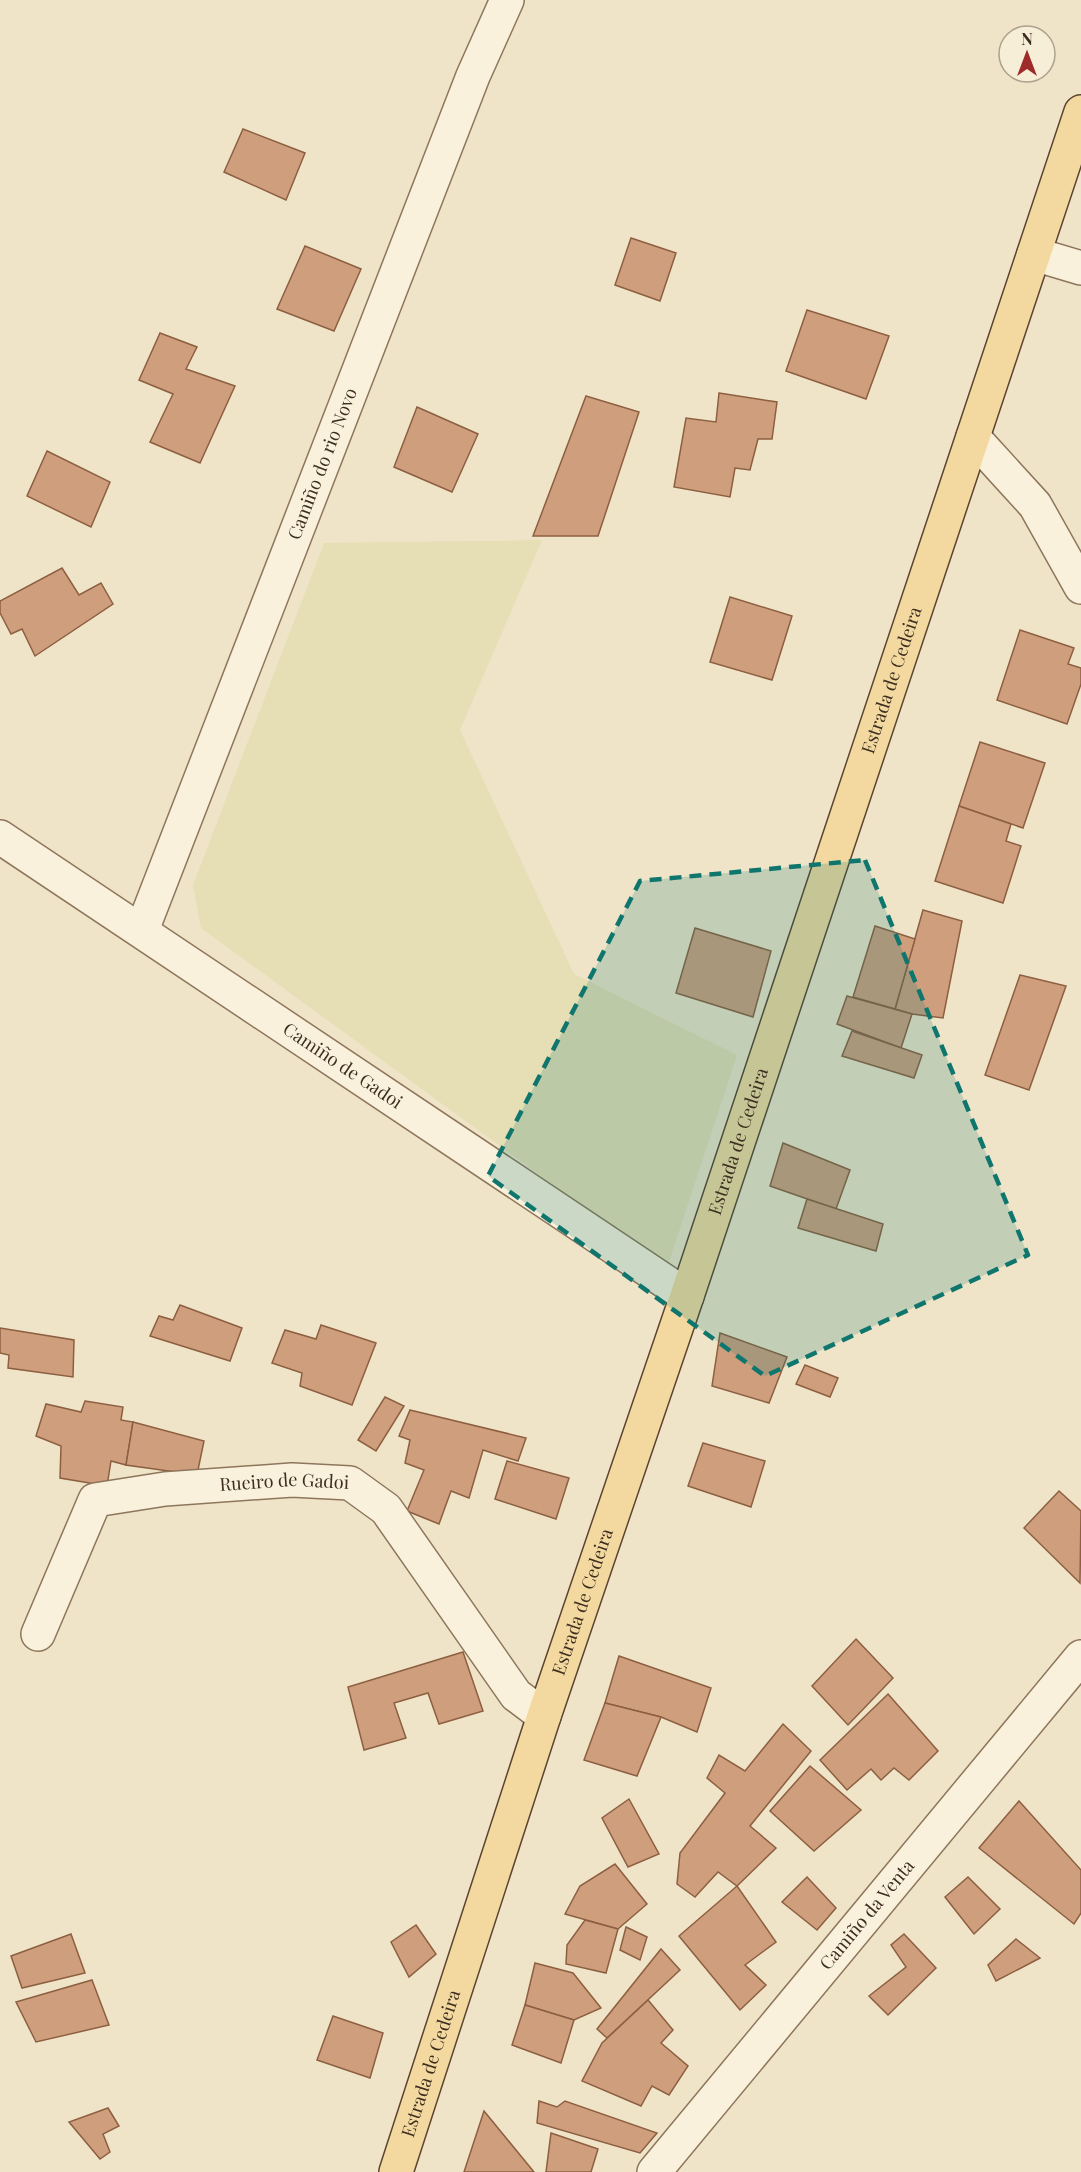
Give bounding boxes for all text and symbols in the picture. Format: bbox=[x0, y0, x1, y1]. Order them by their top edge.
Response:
north arrow bbox=[997, 24, 1057, 84]
text: N bbox=[1021, 28, 1033, 49]
street label: Camiño do rio Novo bbox=[282, 384, 362, 543]
street label: Estrada de Cedeira bbox=[855, 603, 927, 757]
street label: Camiño de Gadoi bbox=[279, 1016, 408, 1114]
street label: Estrada de Cedeira bbox=[702, 1064, 773, 1218]
street label: Rueiro de Gadoi bbox=[219, 1467, 350, 1496]
street label: Estrada de Cedeira bbox=[546, 1525, 618, 1678]
street label: Camiño da Venta bbox=[814, 1854, 919, 1974]
street label: Estrada de Cedeira bbox=[395, 1987, 465, 2140]

